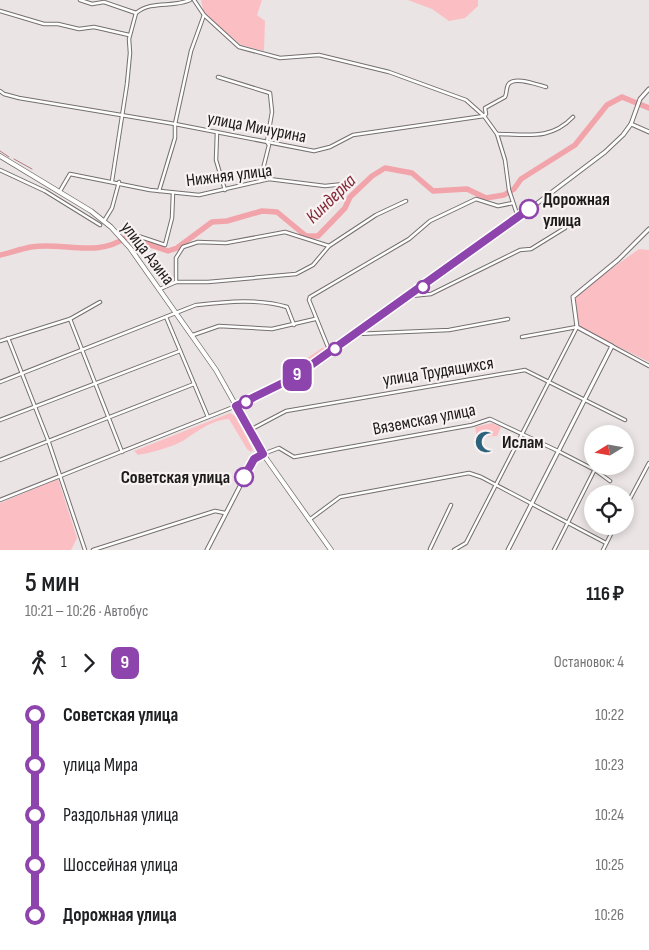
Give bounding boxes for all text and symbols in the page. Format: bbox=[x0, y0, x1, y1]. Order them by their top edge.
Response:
street label: улица Мичурина bbox=[206, 108, 308, 147]
street label: Нижняя улица bbox=[185, 160, 273, 191]
water label: Киндерка bbox=[301, 169, 361, 229]
place label: Дорожная улица bbox=[543, 189, 610, 231]
marker: Дорожная улица bbox=[519, 199, 539, 219]
street label: улица Азина bbox=[116, 217, 179, 289]
unlabelled marker bbox=[416, 280, 430, 294]
unlabelled marker bbox=[328, 342, 342, 356]
street label: улица Трудящихся bbox=[381, 352, 495, 391]
line badge: 9 bbox=[281, 359, 313, 391]
text: 9 bbox=[293, 364, 301, 385]
unlabelled marker bbox=[239, 395, 253, 409]
street label: Вяземская улица bbox=[371, 399, 477, 440]
north arrow bbox=[584, 425, 634, 475]
map controls bbox=[584, 425, 634, 535]
mosque icon: Ислам bbox=[473, 429, 499, 455]
place label: Ислам bbox=[502, 432, 544, 453]
place label: Советская улица bbox=[121, 467, 230, 488]
marker: Советская улица bbox=[234, 467, 254, 487]
button: locate bbox=[584, 485, 634, 535]
text: 5 мин bbox=[25, 566, 79, 599]
text: 116 ₽ bbox=[586, 583, 624, 606]
text: 10:21 – 10:26 · Автобус bbox=[25, 602, 148, 621]
icon: walk bbox=[25, 649, 53, 677]
icon: forward bbox=[75, 649, 103, 677]
text: 9 bbox=[121, 652, 129, 673]
text: 1 bbox=[61, 653, 67, 672]
text: Остановок: 4 bbox=[554, 653, 624, 672]
text: Советская улица bbox=[63, 704, 178, 727]
text: 10:22 bbox=[595, 706, 624, 725]
text: улица Мира bbox=[63, 754, 138, 777]
text: 10:23 bbox=[595, 756, 624, 775]
text: Раздольная улица bbox=[63, 804, 179, 827]
text: 10:24 bbox=[595, 806, 624, 825]
text: Шоссейная улица bbox=[63, 854, 178, 877]
text: 10:25 bbox=[595, 856, 624, 875]
text: Дорожная улица bbox=[63, 904, 177, 927]
text: 10:26 bbox=[595, 906, 624, 925]

